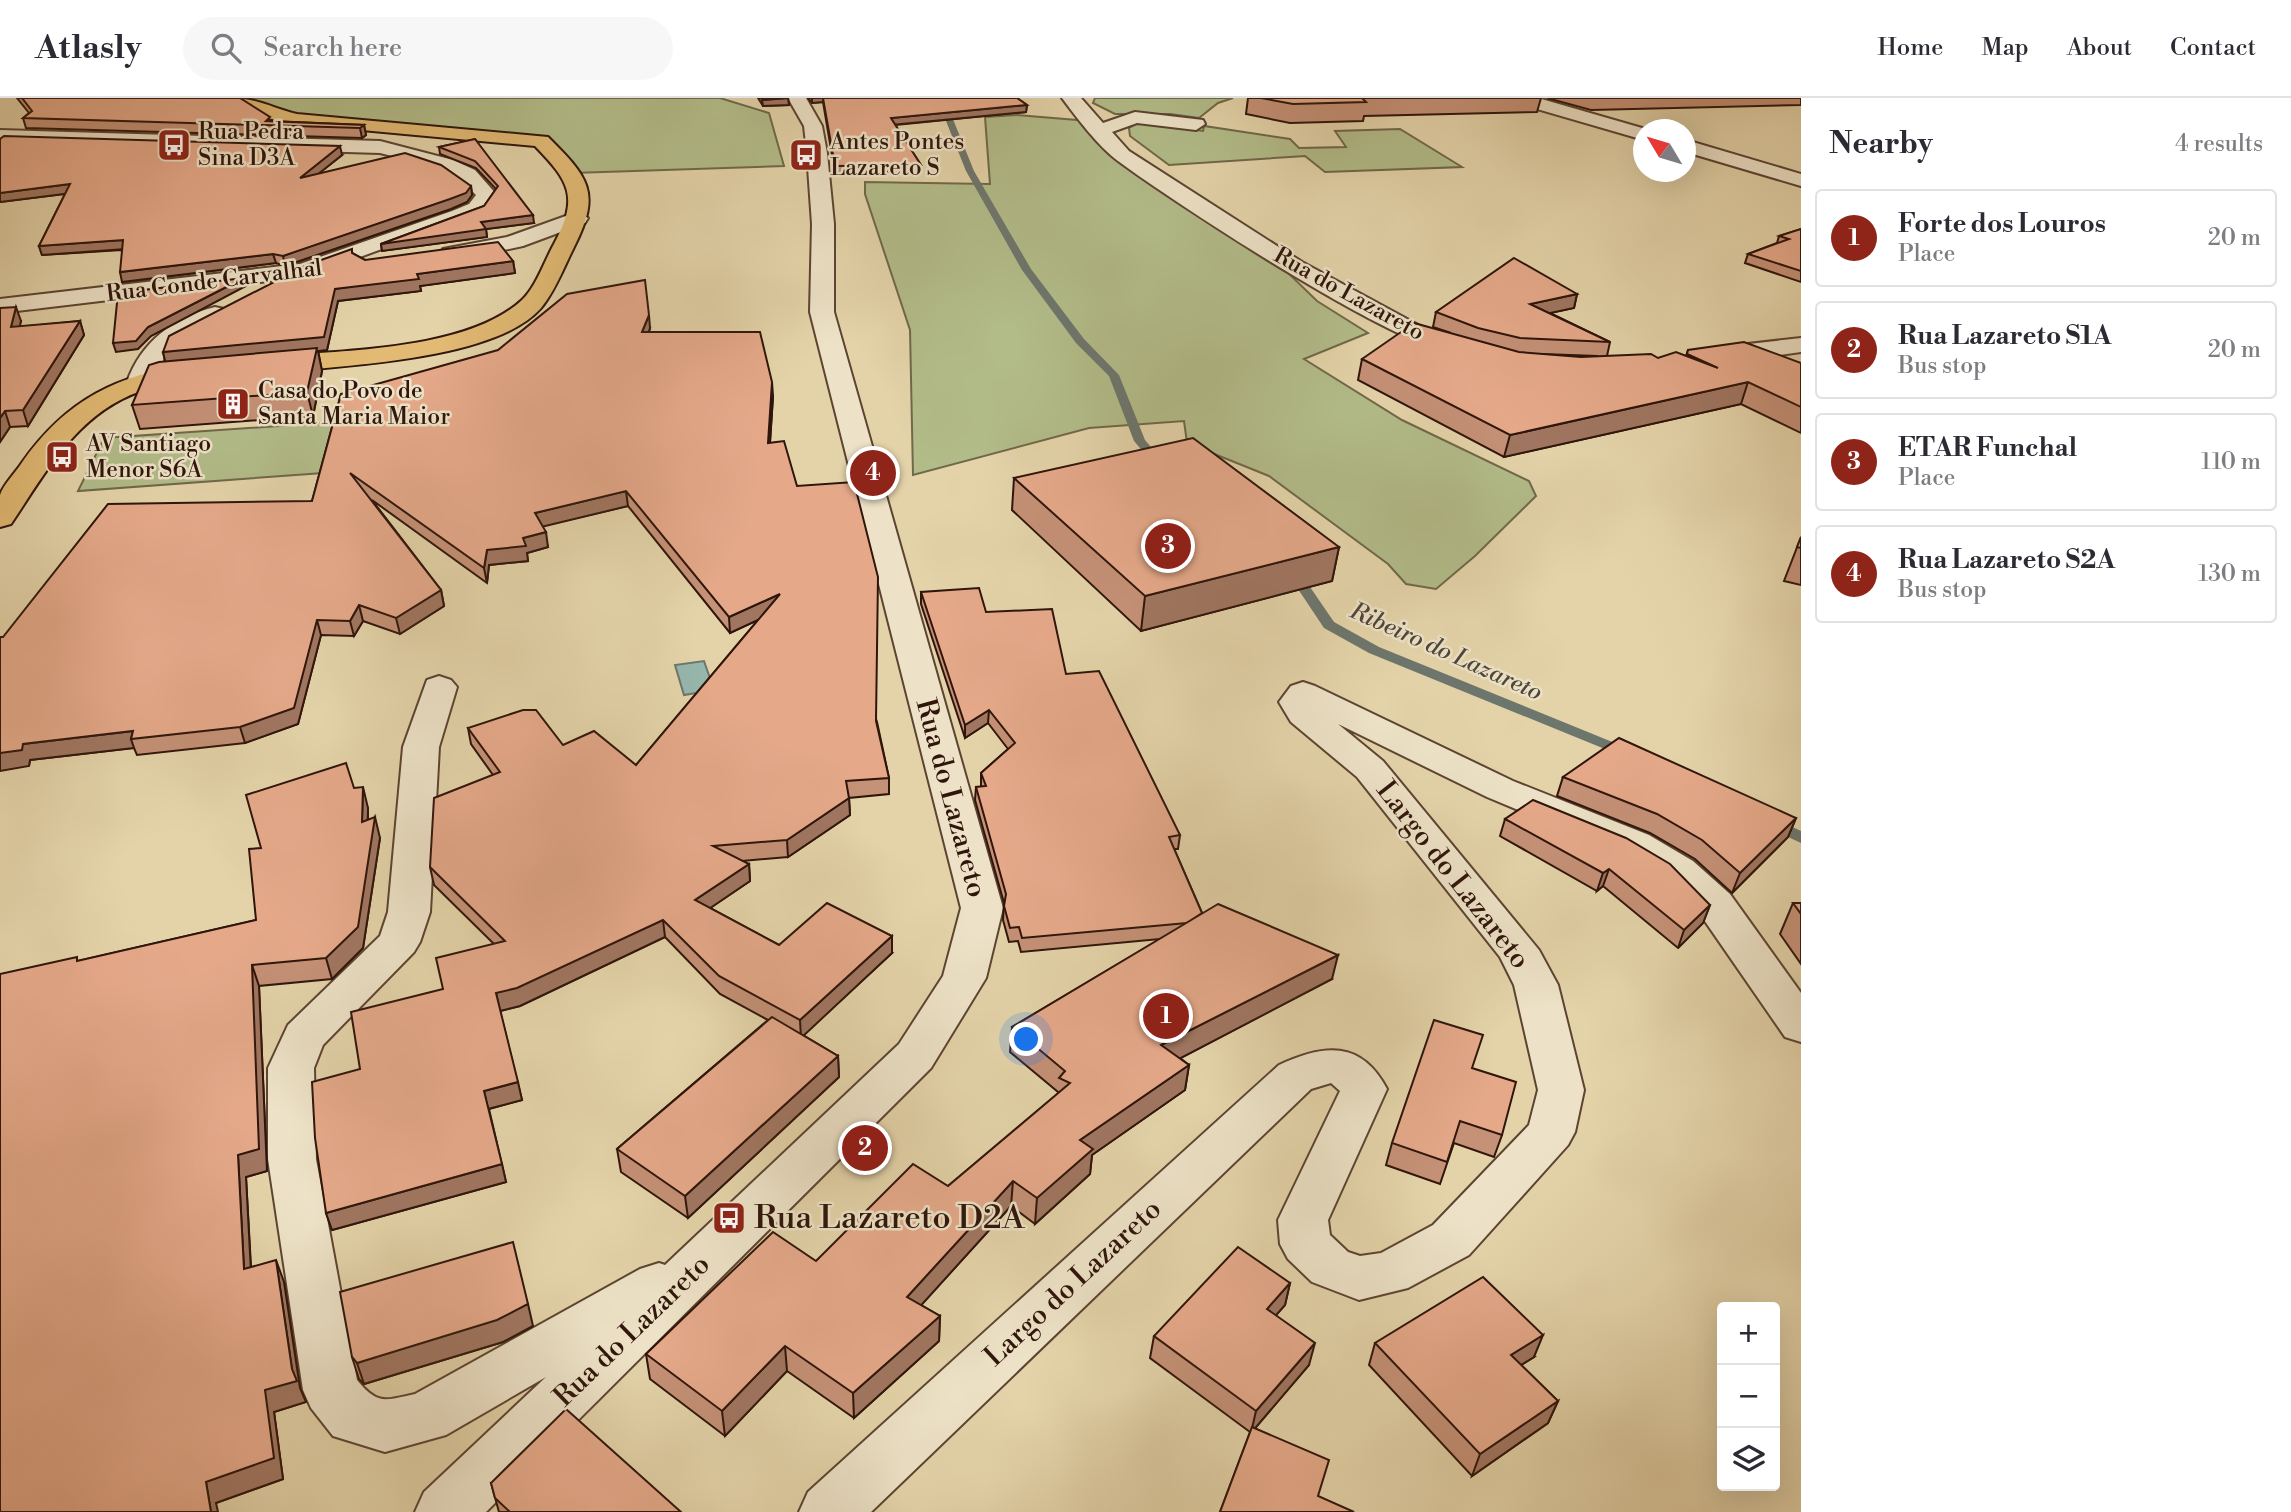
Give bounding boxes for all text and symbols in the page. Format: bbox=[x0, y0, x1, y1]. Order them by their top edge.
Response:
search box bbox=[183, 17, 673, 80]
text: Atlasly bbox=[35, 28, 141, 69]
icon: search bbox=[207, 29, 245, 67]
text: Search here bbox=[263, 32, 402, 64]
text: Home bbox=[1878, 33, 1943, 63]
text: Map bbox=[1981, 33, 2029, 63]
text: About bbox=[2067, 33, 2132, 63]
text: Contact bbox=[2170, 33, 2256, 63]
place label: Rua Pedra Sina D3A bbox=[198, 118, 304, 172]
north arrow bbox=[1633, 119, 1696, 182]
text: Nearby bbox=[1829, 125, 1933, 163]
bus stop icon: Rua Pedra Sina D3A bbox=[155, 126, 193, 164]
place label: Antes Pontes Lazareto S bbox=[829, 128, 964, 182]
text: 4 results bbox=[2175, 130, 2263, 158]
bus stop icon: Antes Pontes Lazareto S bbox=[787, 136, 825, 174]
text: Forte dos Louros bbox=[1898, 208, 2106, 240]
text: 1 bbox=[1848, 224, 1860, 252]
text: 20 m bbox=[2208, 224, 2261, 252]
text: Place bbox=[1898, 240, 1955, 268]
street label: Rua do Lazareto bbox=[1269, 241, 1429, 347]
street label: Rua Conde Carvalhal bbox=[104, 254, 324, 308]
text: Rua Lazareto S1A bbox=[1898, 320, 2111, 352]
text: 2 bbox=[1847, 336, 1861, 364]
text: 20 m bbox=[2208, 336, 2261, 364]
text: Bus stop bbox=[1898, 352, 1986, 380]
place label: Casa do Povo de Santa Maria Maior bbox=[258, 377, 450, 431]
building icon: Casa do Povo de Santa Maria Maior bbox=[214, 385, 252, 423]
place label: AV Santiago Menor S6A bbox=[85, 430, 211, 484]
text: ETAR Funchal bbox=[1898, 432, 2077, 464]
bus stop icon: AV Santiago Menor S6A bbox=[43, 438, 81, 476]
pin: 4 bbox=[850, 447, 896, 499]
text: 3 bbox=[1847, 448, 1861, 476]
text: 110 m bbox=[2201, 448, 2261, 476]
text: Place bbox=[1898, 464, 1955, 492]
pin: 3 bbox=[1145, 520, 1191, 572]
text: Rua Lazareto S2A bbox=[1898, 544, 2115, 576]
text: 4 bbox=[1846, 560, 1862, 588]
text: 130 m bbox=[2198, 560, 2261, 588]
text: Bus stop bbox=[1898, 576, 1986, 604]
water label: Ribeiro do Lazareto bbox=[1344, 596, 1547, 708]
street label: Rua do Lazareto bbox=[908, 695, 994, 901]
street label: Largo do Lazareto bbox=[1369, 774, 1537, 976]
pin: 1 bbox=[1143, 990, 1189, 1042]
your location bbox=[1009, 1022, 1043, 1056]
pin: 2 bbox=[842, 1122, 888, 1174]
street label: Largo do Lazareto bbox=[977, 1192, 1169, 1374]
place label: Rua Lazareto D2A bbox=[754, 1198, 1026, 1239]
bus stop icon: Rua Lazareto D2A bbox=[710, 1199, 748, 1237]
street label: Rua do Lazareto bbox=[546, 1247, 718, 1415]
map controls bbox=[1717, 1302, 1780, 1491]
button: + bbox=[1717, 1302, 1780, 1365]
button: − bbox=[1717, 1365, 1780, 1428]
button: layers bbox=[1717, 1428, 1780, 1491]

